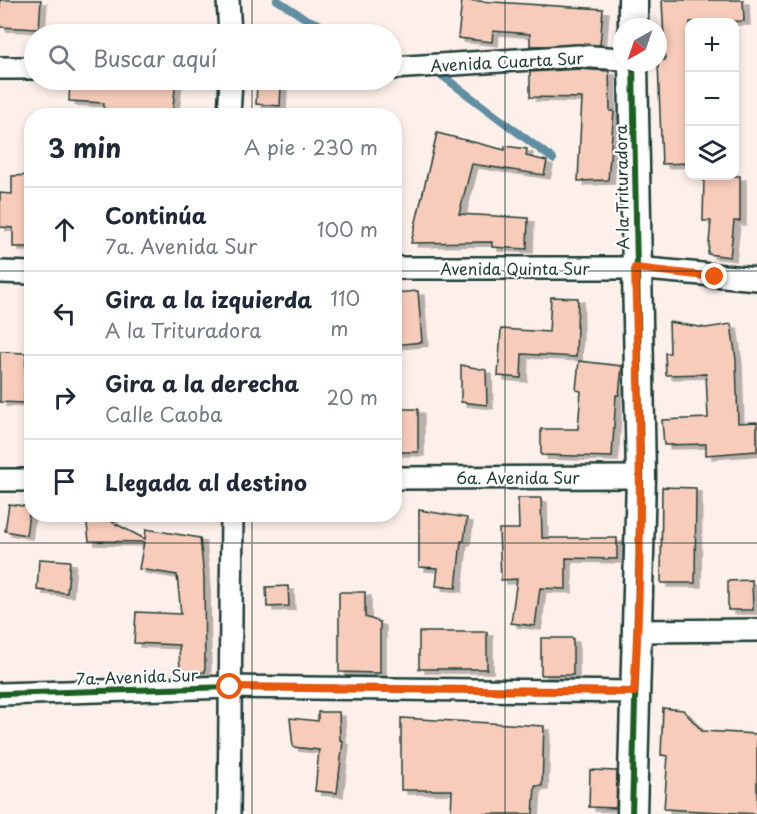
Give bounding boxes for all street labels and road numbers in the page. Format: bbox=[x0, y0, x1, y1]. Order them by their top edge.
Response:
street label: Avenida Cuarta Sur bbox=[430, 45, 585, 77]
street label: A la Trituradora bbox=[608, 124, 634, 250]
street label: Avenida Quinta Sur bbox=[440, 256, 590, 280]
street label: 6a. Avenida Sur bbox=[456, 465, 580, 489]
street label: 7a. Avenida Sur bbox=[76, 662, 199, 690]

